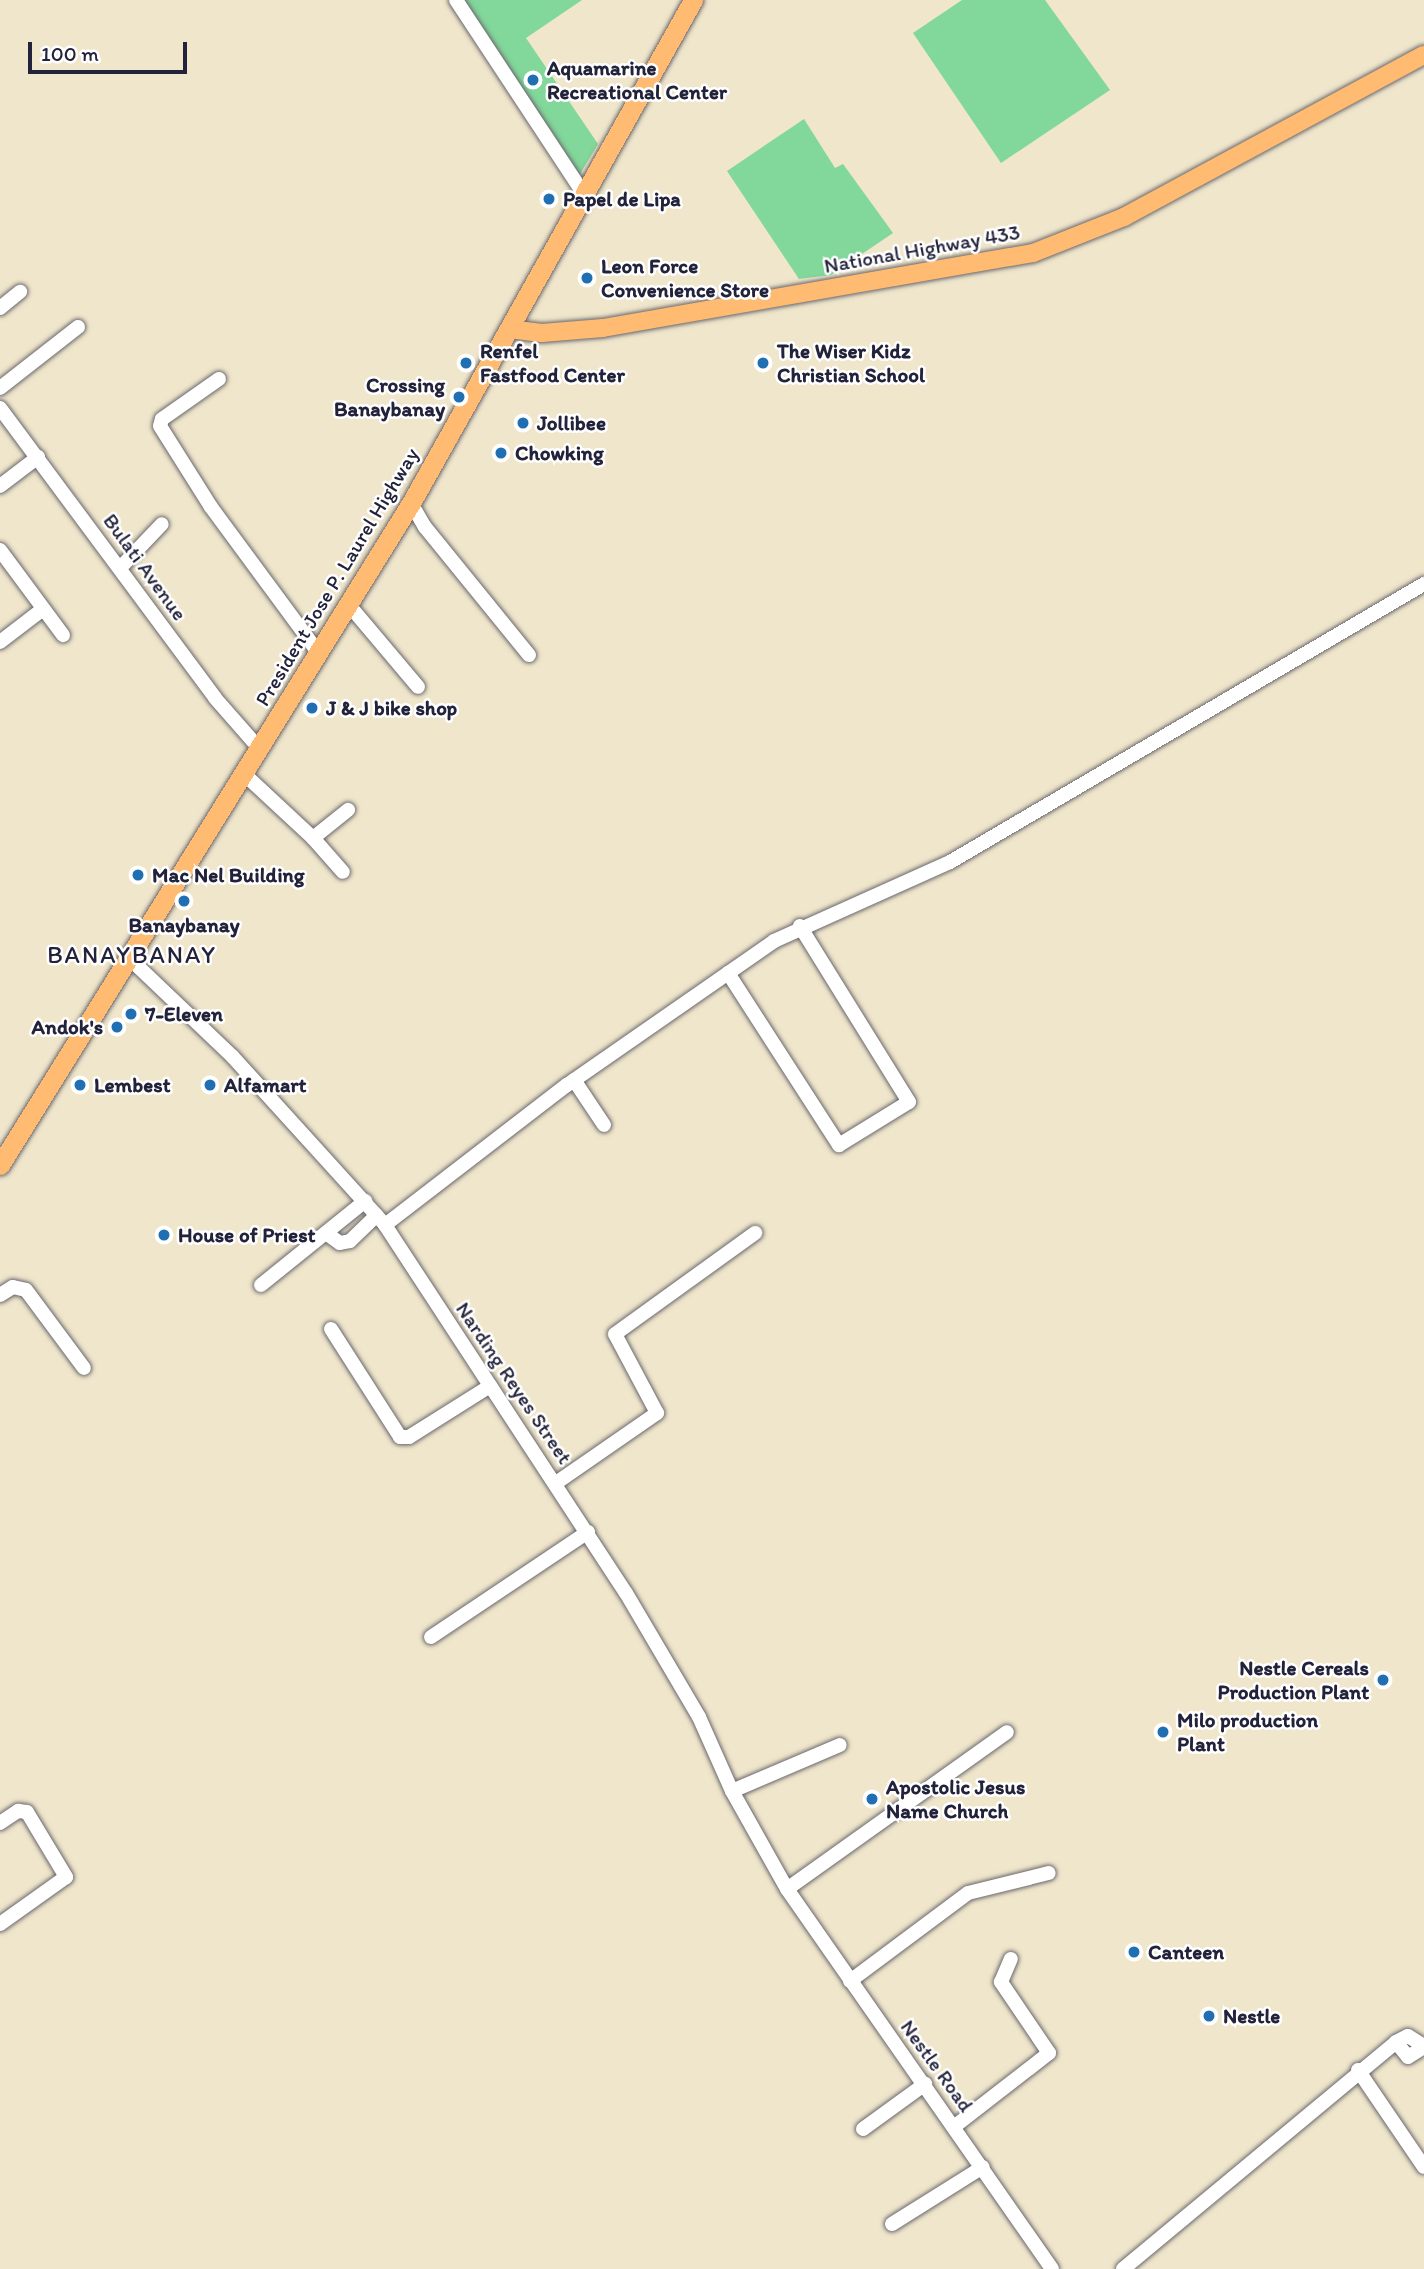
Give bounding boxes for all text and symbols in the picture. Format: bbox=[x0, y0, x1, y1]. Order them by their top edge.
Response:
scale bar bbox=[32, 28, 191, 72]
text: 100 m bbox=[41, 41, 99, 66]
place label: Aquamarine Recreational Center bbox=[547, 55, 727, 105]
marker: Aquamarine Recreational Center bbox=[525, 72, 541, 88]
place label: Papel de Lipa bbox=[563, 186, 681, 212]
marker: Papel de Lipa bbox=[541, 191, 557, 207]
street label: National Highway 433 bbox=[822, 219, 1022, 279]
place label: Leon Force Convenience Store bbox=[601, 253, 769, 303]
marker: Leon Force Convenience Store bbox=[579, 270, 595, 286]
place label: Renfel Fastfood Center bbox=[480, 338, 625, 388]
place label: The Wiser Kidz Christian School bbox=[777, 338, 924, 388]
marker: Renfel Fastfood Center bbox=[458, 355, 474, 371]
marker: The Wiser Kidz Christian School bbox=[755, 355, 771, 371]
place label: Crossing Banaybanay bbox=[334, 372, 445, 422]
marker: Crossing Banaybanay bbox=[451, 389, 467, 405]
place label: Jollibee bbox=[537, 410, 606, 436]
marker: Jollibee bbox=[515, 415, 531, 431]
place label: Chowking bbox=[515, 440, 604, 466]
street label: President Jose P. Laurel Highway bbox=[250, 444, 424, 710]
marker: Chowking bbox=[493, 445, 509, 461]
street label: Bulati Avenue bbox=[98, 509, 192, 625]
place label: J & J bike shop bbox=[326, 695, 458, 721]
marker: J & J bike shop bbox=[304, 700, 320, 716]
place label: Mac Nel Building bbox=[152, 862, 305, 888]
marker: Mac Nel Building bbox=[130, 867, 146, 883]
marker: Banaybanay bbox=[176, 893, 192, 909]
place label: Banaybanay bbox=[128, 912, 240, 938]
district label: BANAYBANAY bbox=[47, 941, 217, 969]
place label: 7-Eleven bbox=[145, 1001, 223, 1027]
marker: 7-Eleven bbox=[123, 1006, 139, 1022]
place label: Andok's bbox=[32, 1014, 103, 1040]
marker: Andok's bbox=[109, 1019, 125, 1035]
place label: Lembest bbox=[94, 1072, 171, 1098]
place label: Alfamart bbox=[224, 1072, 306, 1098]
marker: Lembest bbox=[72, 1077, 88, 1093]
marker: Alfamart bbox=[202, 1077, 218, 1093]
place label: House of Priest bbox=[178, 1222, 315, 1248]
marker: House of Priest bbox=[156, 1227, 172, 1243]
street label: Narding Reyes Street bbox=[451, 1297, 577, 1469]
place label: Nestle Cereals Production Plant bbox=[1218, 1655, 1369, 1705]
marker: Nestle Cereals Production Plant bbox=[1375, 1672, 1391, 1688]
place label: Milo production Plant bbox=[1177, 1707, 1319, 1757]
marker: Milo production Plant bbox=[1155, 1724, 1171, 1740]
place label: Apostolic Jesus Name Church bbox=[886, 1774, 1025, 1824]
marker: Apostolic Jesus Name Church bbox=[864, 1791, 880, 1807]
place label: Canteen bbox=[1148, 1939, 1224, 1965]
marker: Canteen bbox=[1126, 1944, 1142, 1960]
place label: Nestle bbox=[1223, 2003, 1280, 2029]
marker: Nestle bbox=[1201, 2008, 1217, 2024]
street label: Nestle Road bbox=[895, 2015, 979, 2117]

